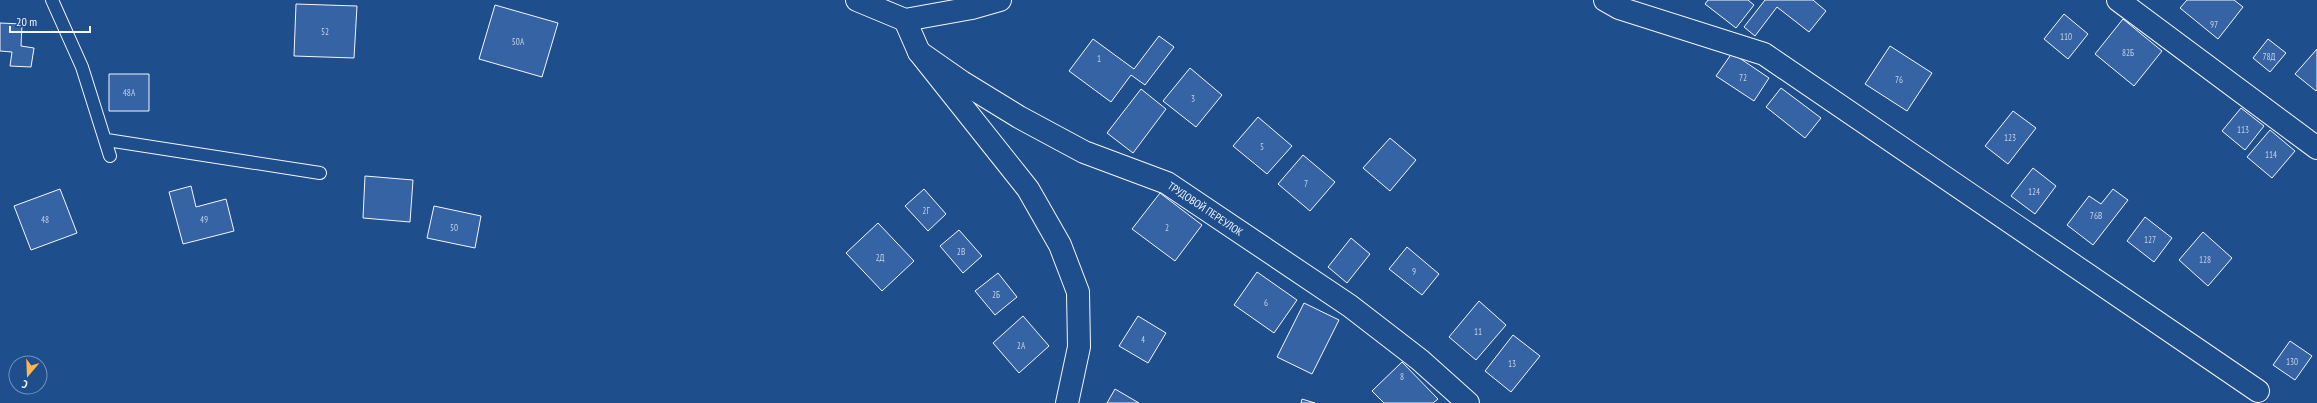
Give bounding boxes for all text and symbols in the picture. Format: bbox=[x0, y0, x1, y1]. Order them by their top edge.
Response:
scale bar bbox=[10, 8, 90, 34]
text: 20 m bbox=[16, 14, 37, 29]
house number: 97 bbox=[2210, 19, 2218, 30]
house number: 52 bbox=[321, 26, 329, 37]
house number: 110 bbox=[2060, 31, 2072, 42]
house number: 50А bbox=[512, 36, 525, 47]
house number: 82Б bbox=[2122, 47, 2134, 58]
house number: 78Д bbox=[2263, 51, 2276, 62]
house number: 1 bbox=[1097, 53, 1101, 64]
house number: 72 bbox=[1739, 72, 1747, 83]
house number: 76 bbox=[1895, 74, 1903, 85]
house number: 48А bbox=[123, 87, 136, 98]
house number: 3 bbox=[1191, 93, 1195, 104]
house number: 113 bbox=[2237, 124, 2249, 135]
house number: 123 bbox=[2004, 132, 2016, 143]
house number: 5 bbox=[1260, 141, 1264, 152]
house number: 114 bbox=[2265, 149, 2277, 160]
house number: 7 bbox=[1304, 178, 1308, 189]
street label: ТРУДОВОЙ ПЕРЕУЛОК bbox=[1165, 179, 1246, 239]
house number: 124 bbox=[2028, 186, 2040, 197]
house number: 2Г bbox=[922, 205, 930, 216]
house number: 76В bbox=[2090, 210, 2102, 221]
house number: 48 bbox=[41, 214, 49, 225]
house number: 49 bbox=[200, 214, 208, 225]
house number: 50 bbox=[450, 222, 458, 233]
house number: 2 bbox=[1165, 222, 1169, 233]
house number: 127 bbox=[2144, 234, 2156, 245]
house number: 2В bbox=[957, 246, 965, 257]
house number: 2Д bbox=[876, 252, 885, 263]
house number: 128 bbox=[2199, 254, 2211, 265]
house number: 9 bbox=[1412, 266, 1416, 277]
house number: 2Б bbox=[992, 289, 1000, 300]
house number: 6 bbox=[1264, 297, 1268, 308]
house number: 11 bbox=[1474, 326, 1482, 337]
house number: 4 bbox=[1141, 334, 1145, 345]
house number: 2А bbox=[1017, 340, 1026, 351]
north arrow bbox=[8, 355, 48, 395]
house number: 130 bbox=[2286, 356, 2298, 367]
house number: 13 bbox=[1508, 358, 1516, 369]
house number: 8 bbox=[1400, 371, 1404, 382]
text: С bbox=[20, 377, 29, 392]

